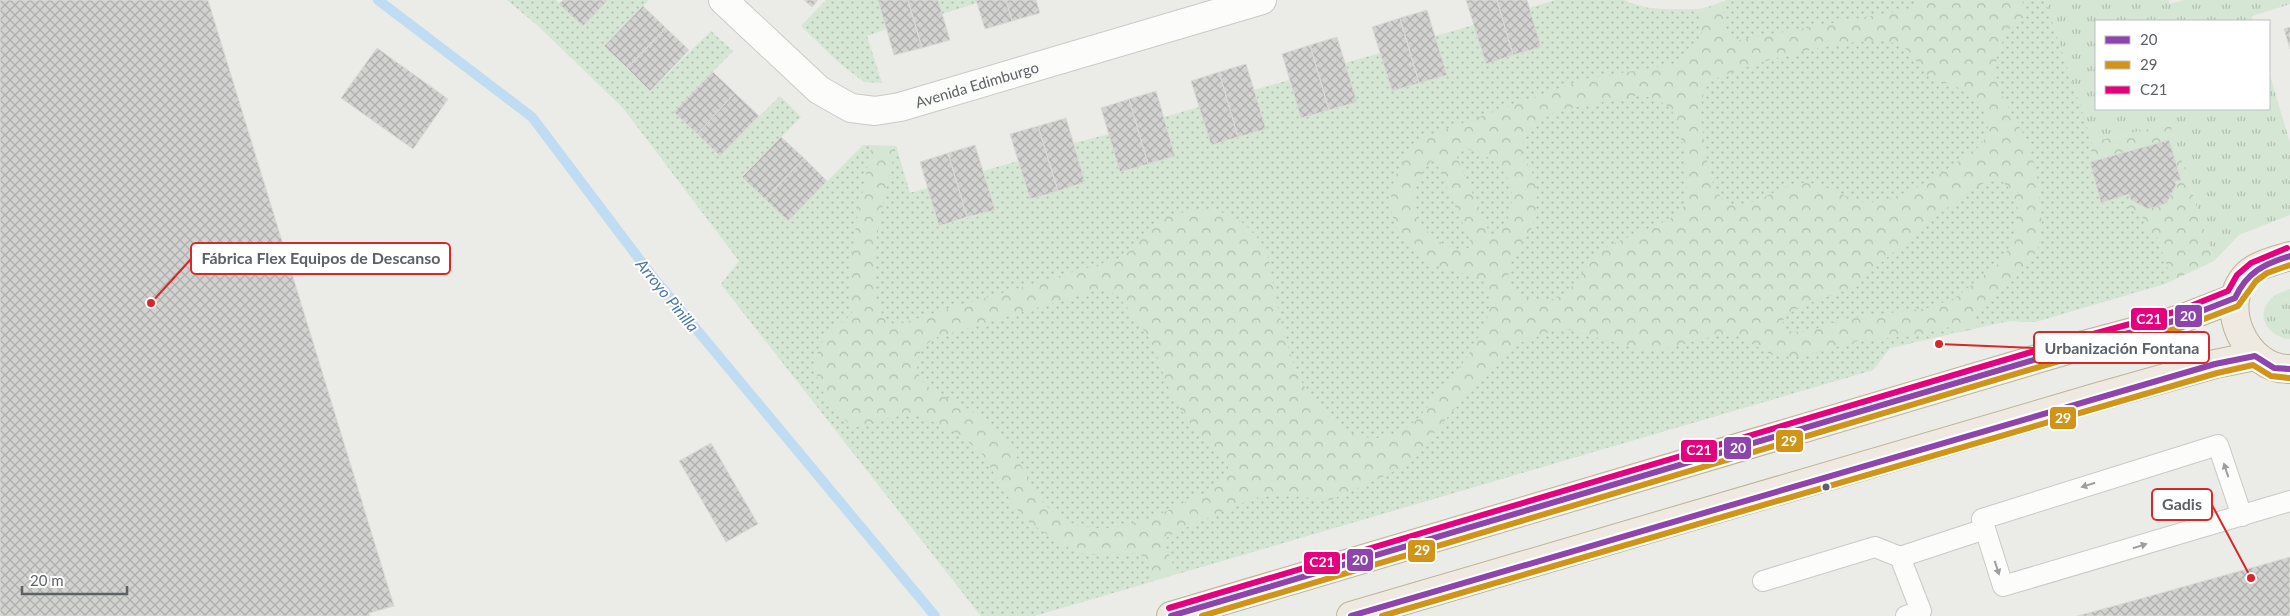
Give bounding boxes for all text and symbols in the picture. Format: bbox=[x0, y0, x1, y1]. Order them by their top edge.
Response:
legend bbox=[2095, 20, 2270, 110]
text: 20 bbox=[2140, 30, 2158, 48]
text: 29 bbox=[2140, 55, 2157, 73]
street label: Avenida Edimburgo bbox=[913, 58, 1041, 111]
text: C21 bbox=[2140, 80, 2167, 98]
callout: Fábrica Flex Equipos de Descanso bbox=[191, 243, 450, 274]
text: Fábrica Flex Equipos de Descanso bbox=[201, 248, 441, 267]
water label: Arroyo Pinilla bbox=[632, 254, 703, 335]
line badge: 20 bbox=[2174, 304, 2203, 328]
line badge: C21 bbox=[2130, 307, 2168, 331]
text: 20 bbox=[2180, 307, 2196, 324]
text: C21 bbox=[2136, 310, 2162, 327]
callout: Urbanización Fontana bbox=[2034, 332, 2209, 363]
text: Urbanización Fontana bbox=[2045, 338, 2199, 357]
line badge: 29 bbox=[2049, 406, 2077, 430]
text: 29 bbox=[2055, 409, 2071, 426]
line badge: 29 bbox=[1775, 429, 1804, 453]
text: 29 bbox=[1781, 432, 1797, 449]
line badge: 20 bbox=[1723, 436, 1752, 460]
line badge: C21 bbox=[1680, 439, 1718, 463]
text: 20 bbox=[1730, 439, 1746, 456]
text: C21 bbox=[1686, 441, 1712, 458]
one-way arrow bbox=[2222, 462, 2230, 477]
unlabelled marker bbox=[1821, 482, 1831, 492]
one-way arrow bbox=[2080, 482, 2095, 490]
callout: Gadis bbox=[2152, 489, 2212, 520]
text: Gadis bbox=[2162, 494, 2202, 513]
line badge: 29 bbox=[1407, 539, 1436, 563]
text: 29 bbox=[1414, 541, 1430, 558]
one-way arrow bbox=[2133, 541, 2148, 549]
line badge: 20 bbox=[1346, 548, 1374, 572]
line badge: C21 bbox=[1303, 551, 1341, 575]
text: 20 bbox=[1352, 551, 1368, 568]
text: C21 bbox=[1309, 553, 1335, 570]
one-way arrow bbox=[1994, 560, 2002, 575]
scale bar bbox=[22, 564, 128, 596]
text: 20 m bbox=[30, 571, 64, 589]

